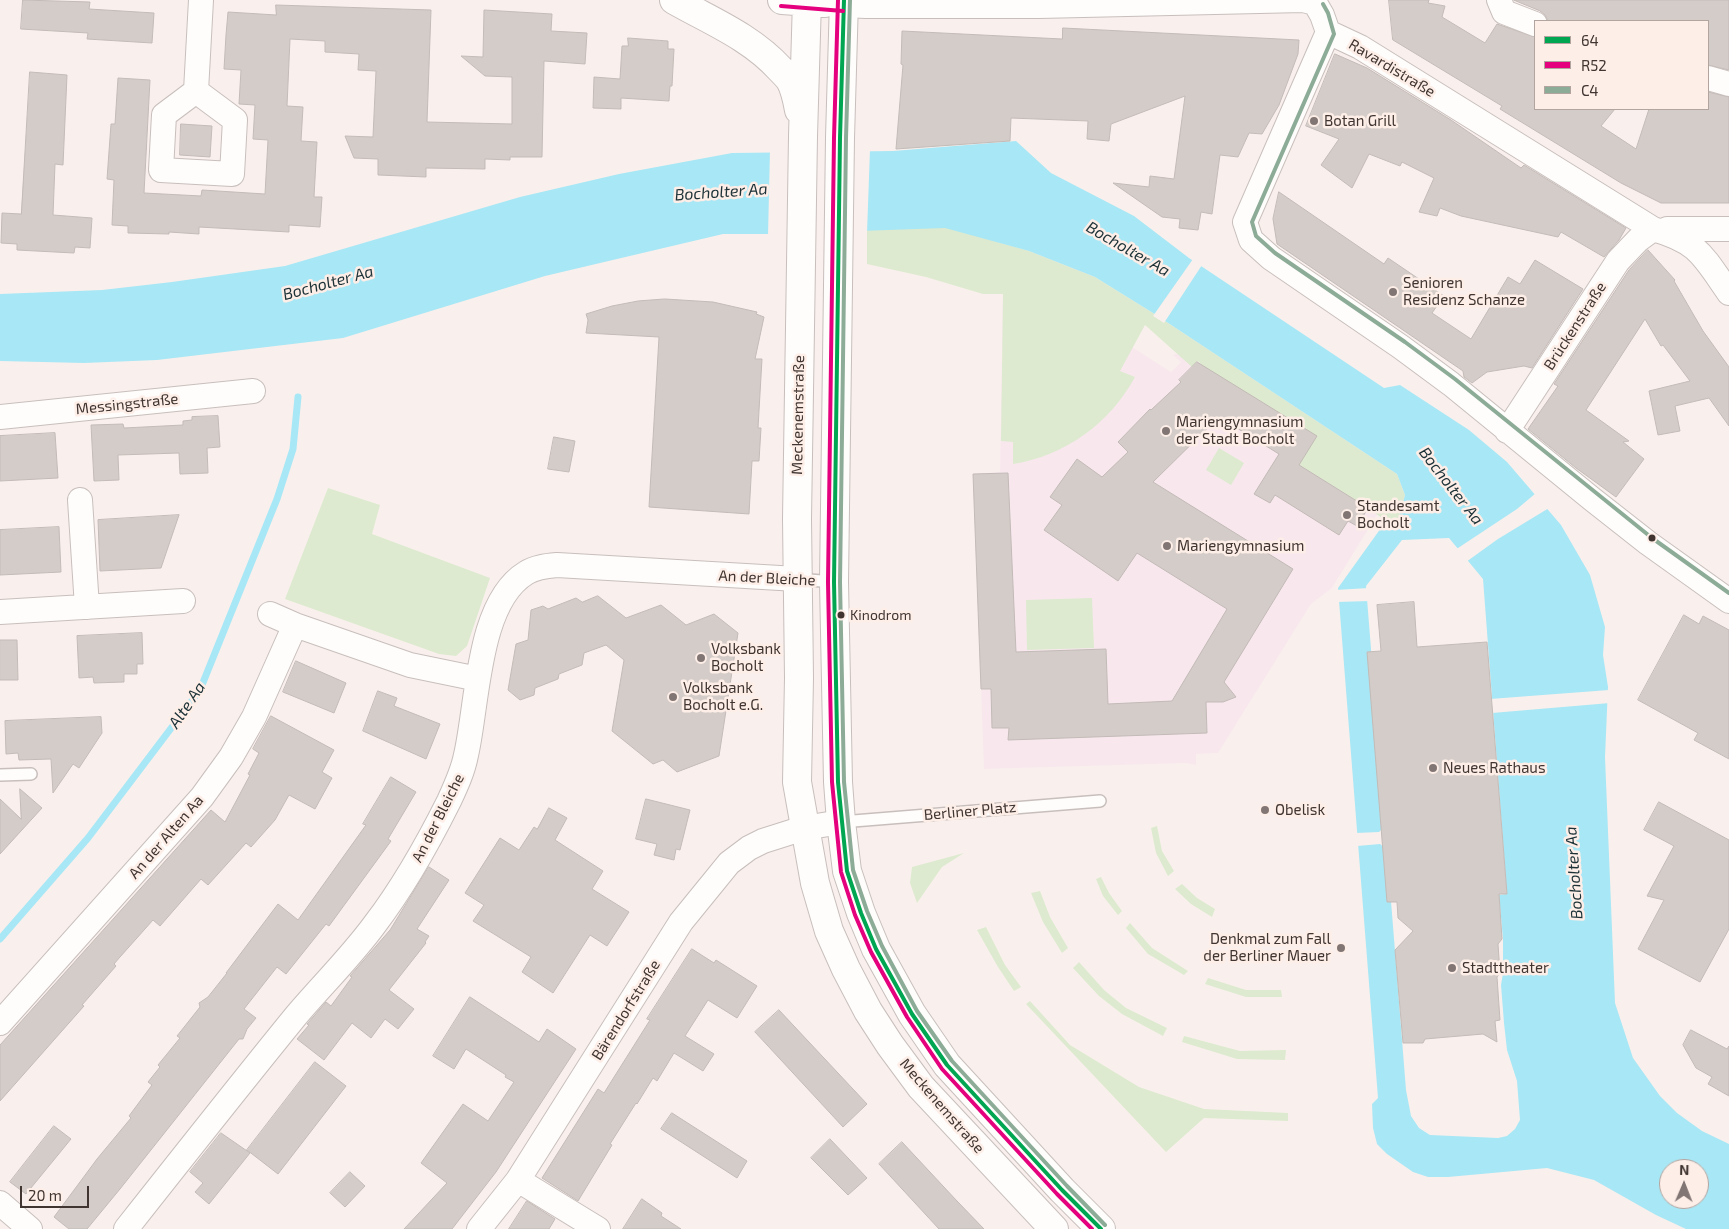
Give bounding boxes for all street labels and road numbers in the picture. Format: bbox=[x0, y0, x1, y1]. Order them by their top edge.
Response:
street label: Ravardistraße bbox=[1346, 35, 1438, 101]
street label: Brückenstraße bbox=[1540, 279, 1610, 373]
street label: Meckenemstraße bbox=[788, 355, 808, 475]
street label: Messingstraße bbox=[75, 390, 179, 418]
street label: An der Bleiche bbox=[718, 566, 816, 590]
street label: An der Bleiche bbox=[408, 771, 468, 865]
street label: An der Alten Aa bbox=[125, 792, 207, 882]
street label: Berliner Platz bbox=[923, 798, 1017, 824]
street label: Bärendorfstraße bbox=[588, 957, 664, 1063]
street label: Meckenemstraße bbox=[896, 1055, 988, 1157]

